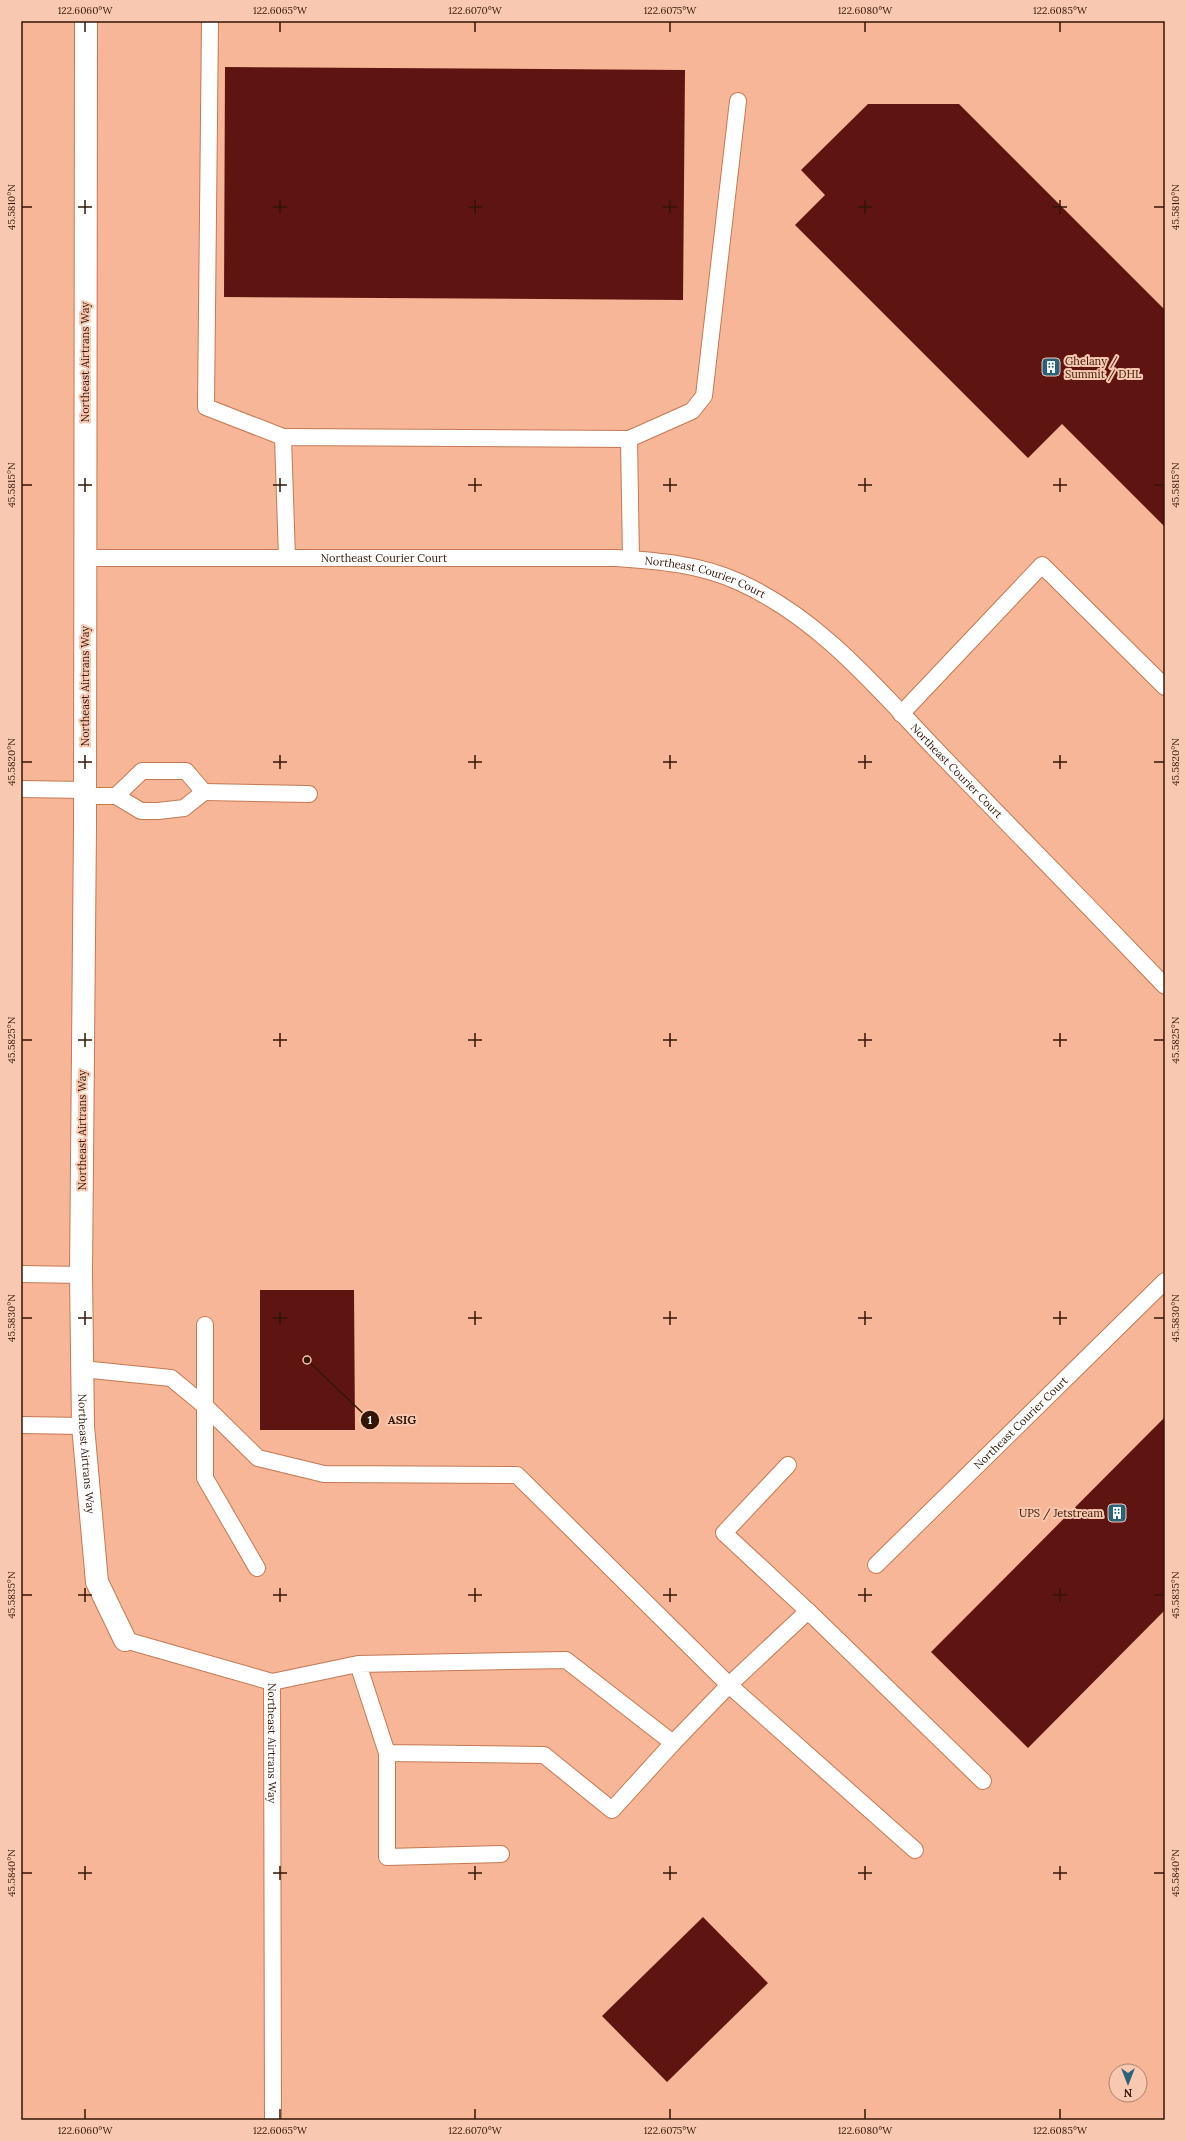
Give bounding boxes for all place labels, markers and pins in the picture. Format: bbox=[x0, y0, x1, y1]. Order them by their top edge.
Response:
place label: Ghelany / Summit / DHL bbox=[1065, 354, 1142, 382]
building icon: Ghelany / Summit / DHL bbox=[1040, 356, 1062, 378]
callout: ASIG bbox=[360, 1408, 424, 1432]
building icon: UPS / Jetstream bbox=[1106, 1502, 1128, 1524]
place label: UPS / Jetstream bbox=[1019, 1506, 1103, 1521]

